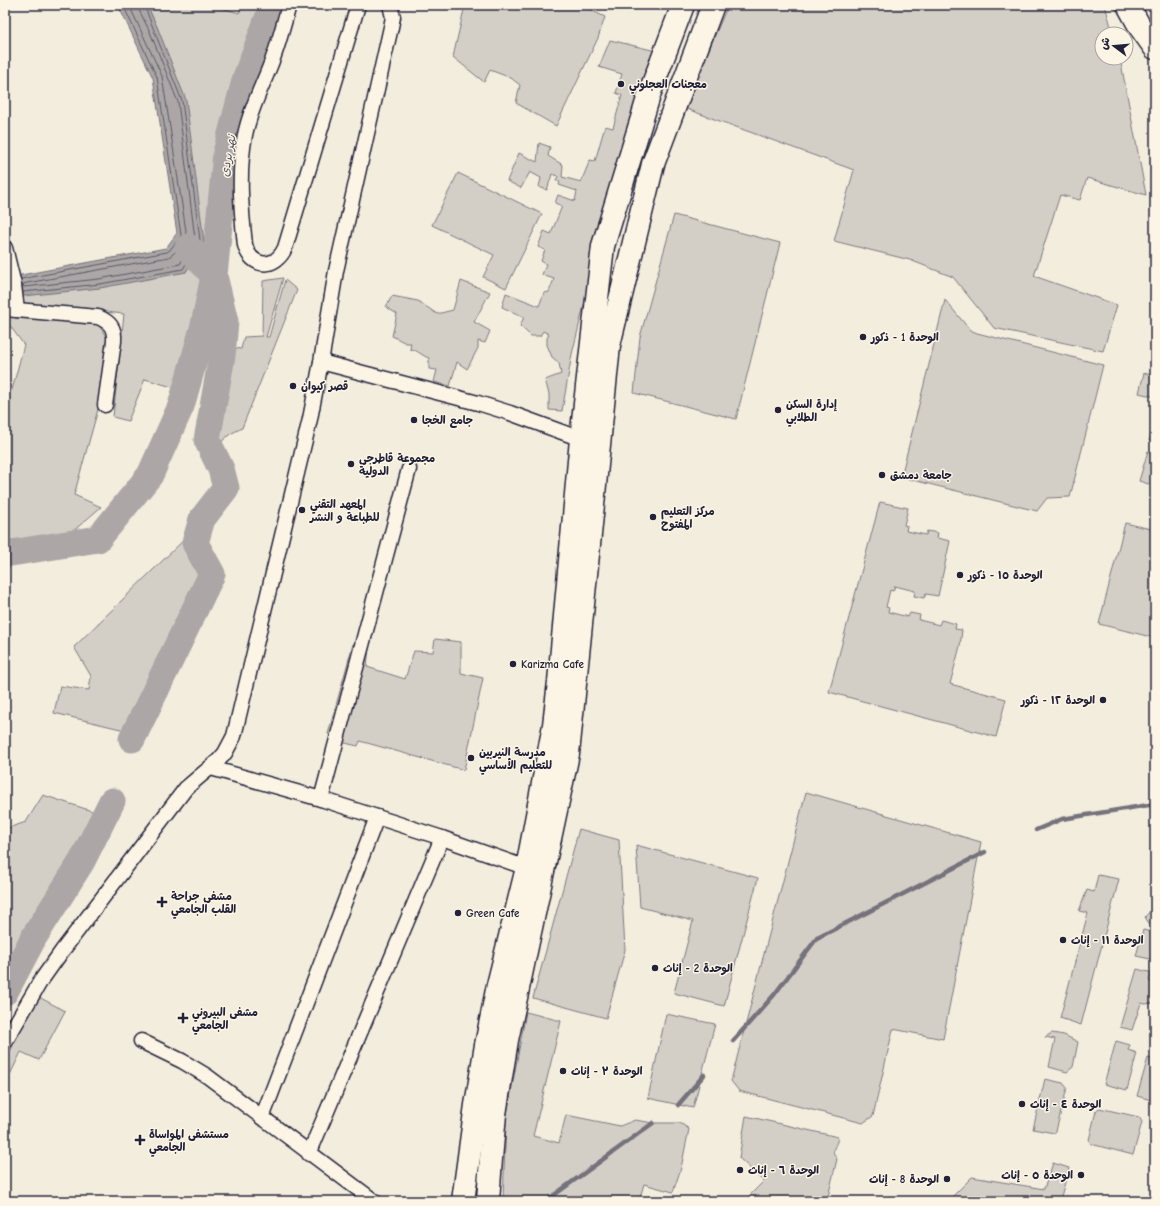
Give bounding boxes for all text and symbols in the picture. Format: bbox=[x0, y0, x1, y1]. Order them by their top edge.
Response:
north arrow bbox=[1094, 26, 1134, 66]
text: ش bbox=[1097, 36, 1113, 51]
place label: معجنات العجلوني bbox=[629, 78, 707, 94]
marker: معجنات العجلوني bbox=[616, 79, 626, 89]
water label: نهر بردى bbox=[217, 132, 240, 178]
place label: الوحدة 1 - ذكور bbox=[870, 331, 939, 345]
marker: الوحدة 1 - ذكور bbox=[858, 332, 868, 342]
place label: قصر كيوان bbox=[301, 380, 348, 394]
marker: قصر كيوان bbox=[288, 381, 298, 391]
place label: إدارة السكن الطلابي bbox=[786, 398, 837, 427]
marker: إدارة السكن الطلابي bbox=[773, 405, 783, 415]
place label: جامع الخجا bbox=[422, 414, 473, 428]
marker: جامع الخجا bbox=[409, 415, 419, 425]
place label: مجموعة قاطرجي الدولية bbox=[359, 452, 435, 478]
marker: مجموعة قاطرجي الدولية bbox=[346, 459, 356, 469]
place label: جامعة دمشق bbox=[890, 469, 952, 482]
marker: جامعة دمشق bbox=[877, 470, 887, 480]
place label: المعهد التقني للطباعة و النشر bbox=[309, 498, 379, 524]
marker: المعهد التقني للطباعة و النشر bbox=[297, 505, 307, 515]
place label: مركز التعليم المفتوح bbox=[661, 505, 715, 532]
marker: مركز التعليم المفتوح bbox=[648, 512, 658, 522]
place label: الوحدة ١٥ - ذكور bbox=[967, 569, 1043, 583]
marker: الوحدة ١٥ - ذكور bbox=[955, 570, 965, 580]
place label: Karizma Cafe bbox=[521, 658, 584, 671]
marker: Karizma Cafe bbox=[508, 659, 518, 669]
place label: الوحدة ١٢ - ذكور bbox=[1020, 694, 1095, 708]
marker: الوحدة ١٢ - ذكور bbox=[1098, 695, 1108, 705]
place label: مدرسة النيربين للتعليم الأساسي bbox=[479, 746, 552, 775]
marker: مدرسة النيربين للتعليم الأساسي bbox=[466, 753, 476, 763]
place label: مشفى جراحة القلب الجامعي bbox=[171, 890, 236, 919]
marker: مشفى جراحة القلب الجامعي bbox=[156, 896, 168, 908]
place label: Green Cafe bbox=[466, 907, 520, 920]
marker: Green Cafe bbox=[453, 908, 463, 918]
place label: الوحدة ١١ - إناث bbox=[1071, 934, 1144, 948]
marker: الوحدة ١١ - إناث bbox=[1058, 935, 1068, 945]
place label: الوحدة 2 - إناث bbox=[663, 962, 733, 976]
marker: الوحدة 2 - إناث bbox=[650, 963, 660, 973]
place label: مشفى البيروني الجامعي bbox=[192, 1006, 258, 1035]
marker: مشفى البيروني الجامعي bbox=[177, 1012, 189, 1024]
place label: الوحدة ٣ - إناث bbox=[571, 1065, 643, 1079]
marker: الوحدة ٣ - إناث bbox=[558, 1066, 568, 1076]
place label: الوحدة ٤ - إناث bbox=[1030, 1098, 1101, 1112]
marker: الوحدة ٤ - إناث bbox=[1017, 1099, 1027, 1109]
place label: مستشفى المواساة الجامعي bbox=[149, 1128, 229, 1157]
marker: مستشفى المواساة الجامعي bbox=[134, 1134, 146, 1146]
place label: الوحدة ٦ - إناث bbox=[748, 1164, 819, 1178]
marker: الوحدة ٦ - إناث bbox=[735, 1165, 745, 1175]
place label: الوحدة ٥ - إناث bbox=[1001, 1169, 1073, 1183]
marker: الوحدة ٥ - إناث bbox=[1076, 1170, 1086, 1180]
place label: الوحدة 8 - إناث bbox=[869, 1173, 939, 1187]
marker: الوحدة 8 - إناث bbox=[942, 1174, 952, 1184]

